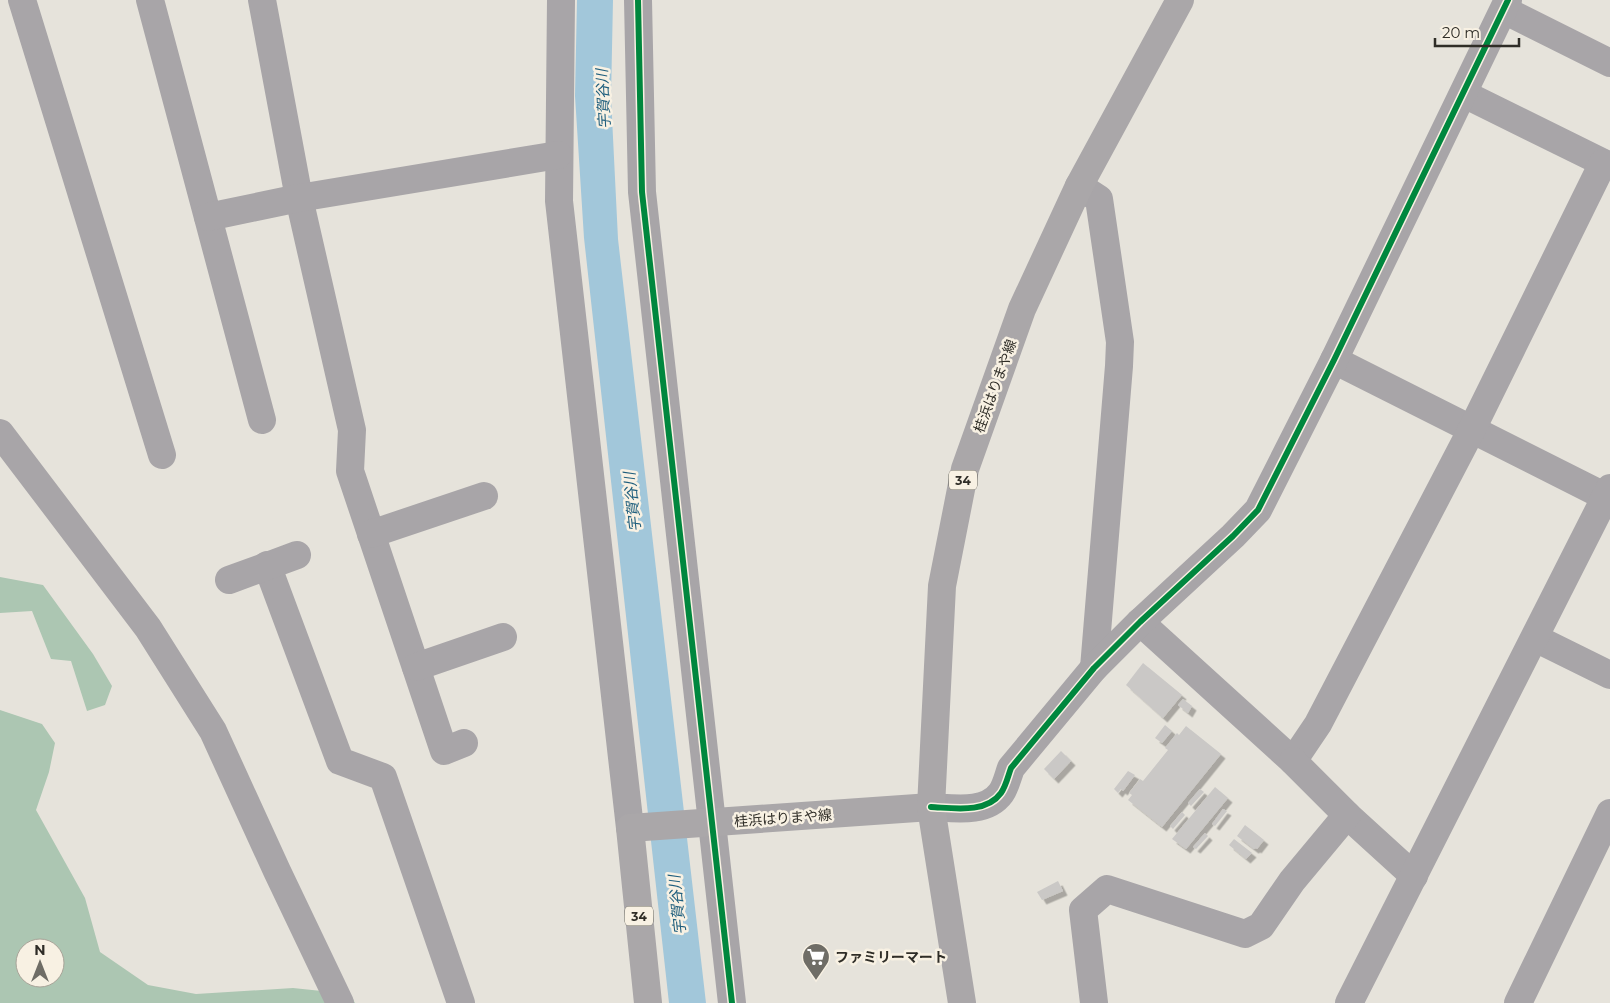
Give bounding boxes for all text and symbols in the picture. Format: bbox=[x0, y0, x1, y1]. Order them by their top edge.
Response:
scale bar bbox=[1435, 15, 1519, 47]
text: 20 m bbox=[1442, 23, 1480, 42]
water label: 宇賀谷川 bbox=[592, 67, 614, 129]
street label: 桂浜はりまや線 bbox=[970, 337, 1020, 435]
water label: 宇賀谷川 bbox=[619, 469, 645, 533]
road number: 34 bbox=[949, 470, 977, 490]
street label: 桂浜はりまや線 bbox=[733, 806, 833, 830]
water label: 宇賀谷川 bbox=[664, 872, 690, 936]
road number: 34 bbox=[625, 906, 653, 926]
north arrow bbox=[15, 938, 65, 988]
text: N bbox=[34, 941, 46, 959]
supermarket icon: ファミリーマート bbox=[801, 942, 831, 981]
place label: ファミリーマート bbox=[835, 948, 947, 966]

